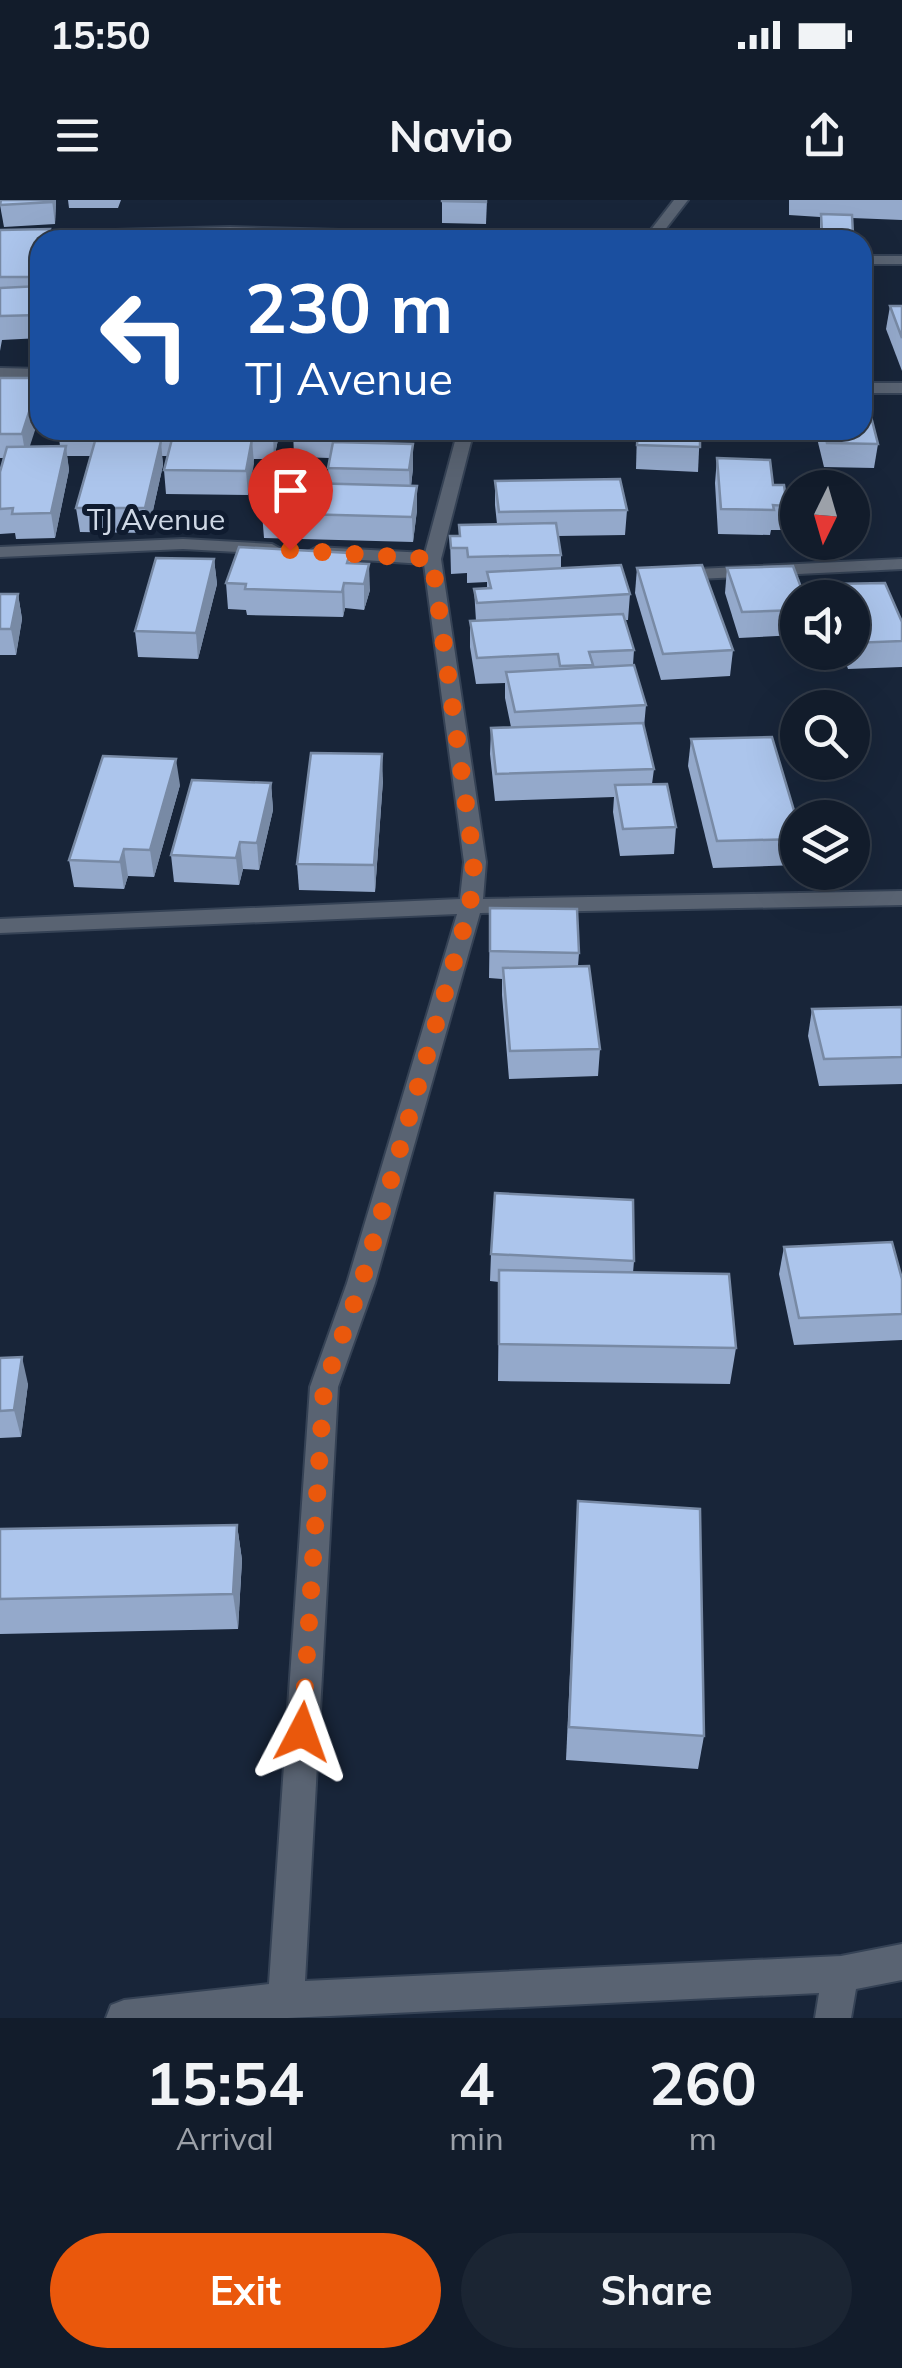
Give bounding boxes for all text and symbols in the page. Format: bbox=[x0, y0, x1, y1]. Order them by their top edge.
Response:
text: 15:50 bbox=[50, 11, 151, 59]
text: Navio bbox=[389, 107, 513, 163]
icon: menu bbox=[50, 108, 105, 163]
icon: share bbox=[797, 108, 852, 163]
text: 230 m bbox=[245, 263, 453, 351]
icon: left bbox=[80, 270, 210, 400]
text: TJ Avenue bbox=[245, 350, 453, 406]
pin bbox=[248, 448, 333, 551]
icon: arrive bbox=[263, 463, 318, 518]
north arrow bbox=[780, 470, 870, 560]
map controls bbox=[780, 470, 870, 890]
street label: TJ Avenue bbox=[87, 500, 225, 538]
button: sound bbox=[780, 580, 870, 670]
button: search bbox=[780, 690, 870, 780]
button: layers bbox=[780, 800, 870, 890]
position arrow bbox=[250, 1680, 354, 1784]
text: 15:54 bbox=[145, 2045, 304, 2120]
text: 4 bbox=[458, 2045, 494, 2120]
text: 260 bbox=[649, 2045, 757, 2120]
text: Arrival bbox=[176, 2118, 274, 2158]
text: min bbox=[449, 2118, 504, 2158]
text: m bbox=[689, 2118, 717, 2158]
button: Exit bbox=[50, 2233, 441, 2348]
button: Share bbox=[461, 2233, 852, 2348]

